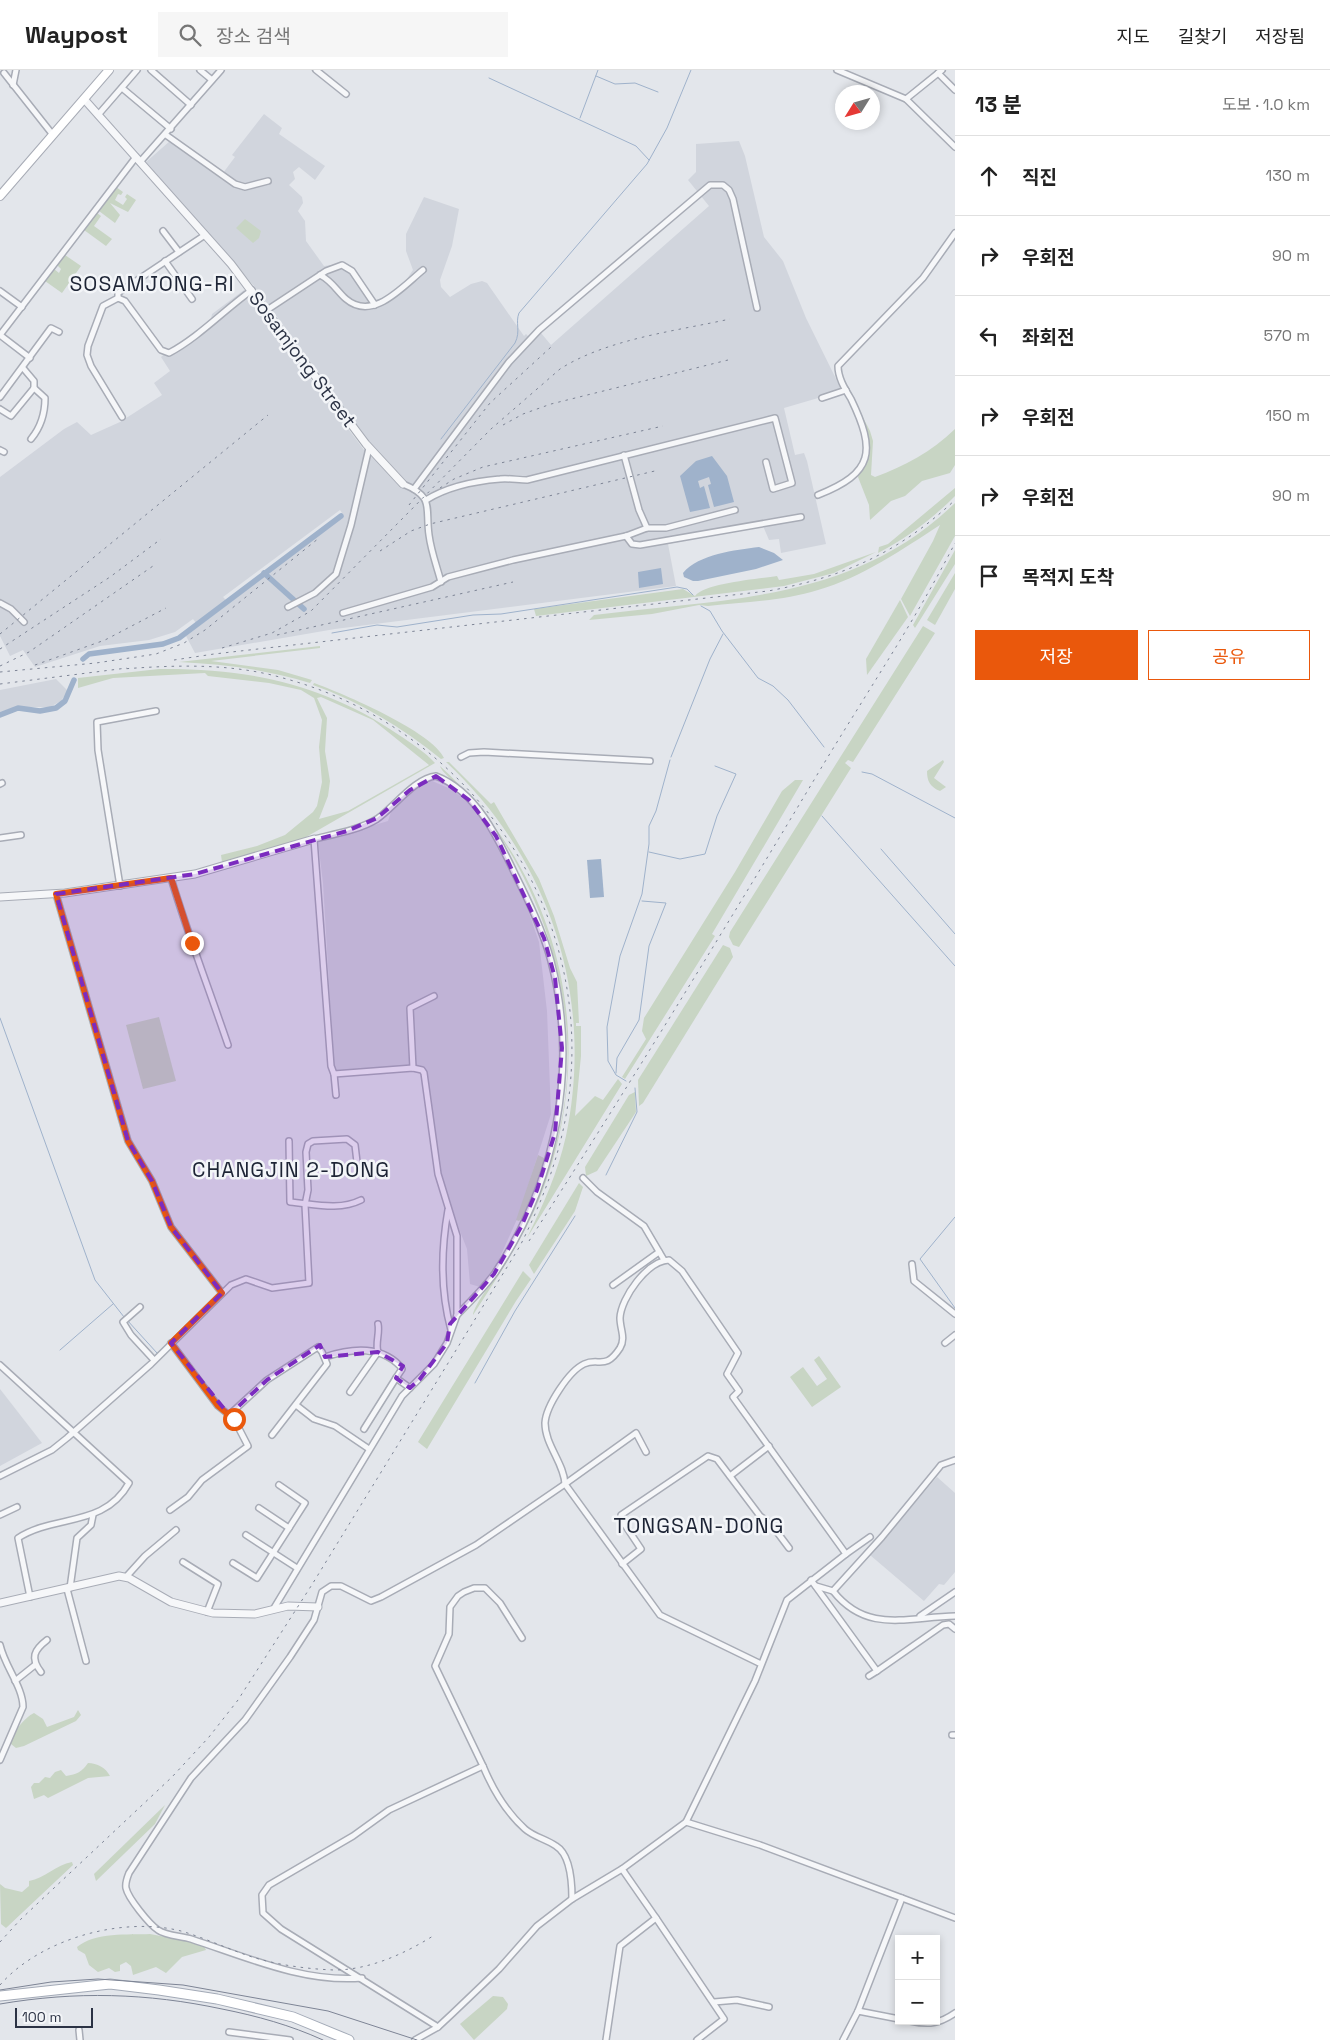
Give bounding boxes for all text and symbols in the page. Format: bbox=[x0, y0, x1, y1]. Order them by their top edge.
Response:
search box bbox=[158, 12, 508, 57]
text: Waypost bbox=[25, 19, 128, 50]
icon: search bbox=[176, 21, 204, 49]
text: 장소 검색 bbox=[216, 24, 291, 49]
text: 지도 bbox=[1117, 25, 1150, 48]
text: 길찾기 bbox=[1178, 25, 1227, 48]
text: 저장됨 bbox=[1255, 25, 1305, 48]
north arrow bbox=[835, 85, 880, 130]
text: 13 분 bbox=[975, 91, 1022, 118]
text: 도보 · 1.0 km bbox=[1222, 94, 1310, 115]
icon: ahead bbox=[975, 162, 1003, 190]
text: 직진 bbox=[1022, 165, 1057, 190]
text: 130 m bbox=[1266, 165, 1310, 186]
icon: right bbox=[975, 242, 1003, 270]
text: 우회전 bbox=[1022, 245, 1074, 270]
text: 90 m bbox=[1272, 245, 1310, 266]
district label: SOSAMJONG-RI bbox=[69, 270, 235, 297]
street label: Sosamjong Street bbox=[243, 286, 362, 432]
icon: left bbox=[975, 322, 1003, 350]
text: 좌회전 bbox=[1022, 325, 1074, 350]
text: 570 m bbox=[1264, 325, 1310, 346]
icon: right bbox=[975, 402, 1003, 430]
text: 우회전 bbox=[1022, 405, 1074, 430]
text: 150 m bbox=[1266, 405, 1310, 426]
icon: right bbox=[975, 482, 1003, 510]
text: 우회전 bbox=[1022, 485, 1074, 510]
text: 90 m bbox=[1272, 485, 1310, 506]
icon: arrive bbox=[975, 562, 1003, 590]
text: 목적지 도착 bbox=[1022, 565, 1114, 590]
button: 저장 bbox=[975, 630, 1138, 680]
button: 공유 bbox=[1148, 630, 1310, 680]
route end bbox=[181, 932, 204, 955]
district label: CHANGJIN 2-DONG bbox=[192, 1156, 390, 1183]
route start bbox=[223, 1408, 246, 1431]
district label: TONGSAN-DONG bbox=[614, 1512, 784, 1539]
map controls bbox=[895, 1935, 940, 2025]
button: + bbox=[895, 1935, 940, 1980]
button: − bbox=[895, 1980, 940, 2025]
scale bar bbox=[15, 2005, 92, 2028]
text: 100 m bbox=[22, 2008, 61, 2026]

